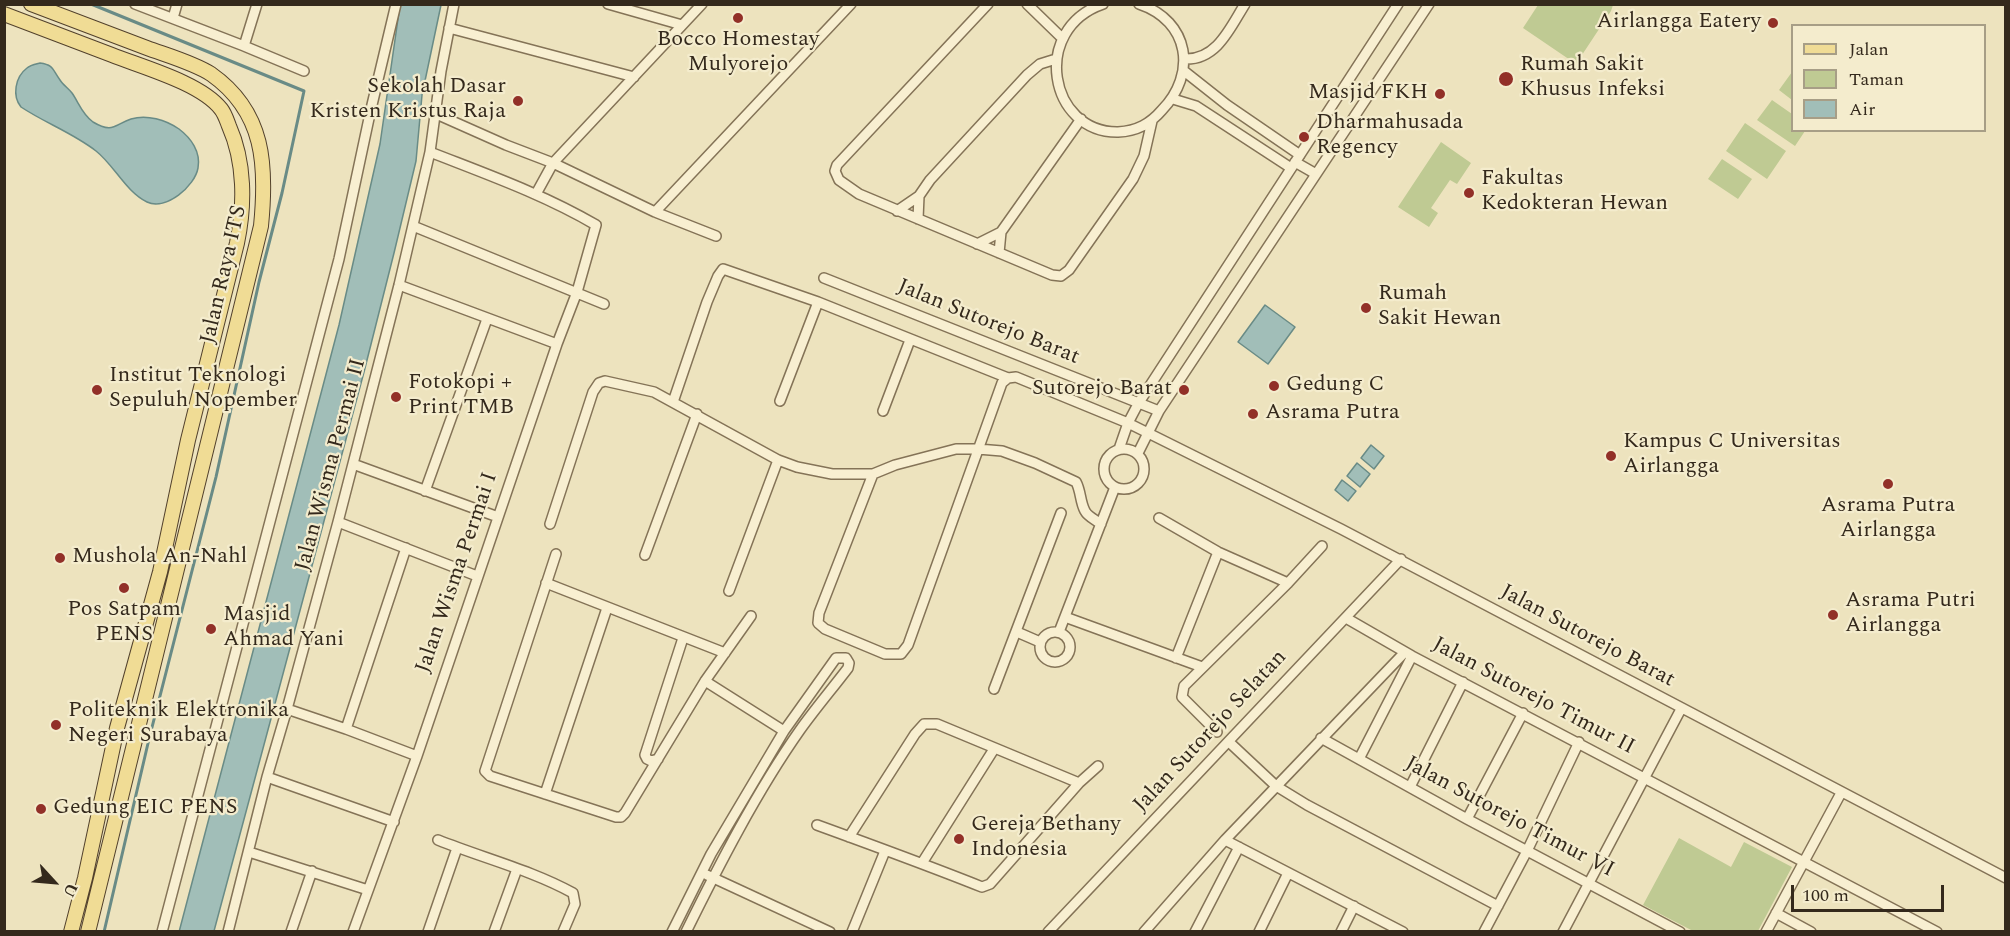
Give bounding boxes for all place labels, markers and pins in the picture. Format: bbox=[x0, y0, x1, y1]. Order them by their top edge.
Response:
place label: Airlangga Eatery bbox=[1597, 10, 1761, 36]
marker: Bocco Homestay Mulyorejo bbox=[731, 11, 745, 25]
marker: Airlangga Eatery bbox=[1766, 16, 1780, 30]
place label: Bocco Homestay Mulyorejo bbox=[657, 28, 819, 80]
place label: Rumah Sakit Khusus Infeksi bbox=[1520, 53, 1665, 104]
marker: Rumah Sakit Khusus Infeksi bbox=[1497, 70, 1515, 88]
place label: Sekolah Dasar Kristen Kristus Raja bbox=[309, 75, 506, 126]
place label: Masjid FKH bbox=[1308, 81, 1428, 107]
marker: Masjid FKH bbox=[1433, 87, 1447, 101]
marker: Sekolah Dasar Kristen Kristus Raja bbox=[511, 94, 525, 108]
place label: Dharmahusada Regency bbox=[1316, 111, 1463, 162]
marker: Dharmahusada Regency bbox=[1297, 130, 1311, 144]
place label: Fakultas Kedokteran Hewan bbox=[1481, 167, 1668, 218]
marker: Fakultas Kedokteran Hewan bbox=[1462, 186, 1476, 200]
place label: Rumah Sakit Hewan bbox=[1378, 282, 1501, 334]
marker: Rumah Sakit Hewan bbox=[1359, 301, 1373, 315]
place label: Institut Teknologi Sepuluh Nopember bbox=[109, 364, 297, 416]
place label: Fotokopi + Print TMB bbox=[408, 371, 514, 422]
place label: Gedung C bbox=[1286, 373, 1384, 399]
place label: Sutorejo Barat bbox=[1032, 377, 1172, 403]
marker: Gedung C bbox=[1267, 379, 1281, 393]
marker: Institut Teknologi Sepuluh Nopember bbox=[90, 383, 104, 397]
marker: Sutorejo Barat bbox=[1177, 383, 1191, 397]
marker: Fotokopi + Print TMB bbox=[389, 390, 403, 404]
place label: Asrama Putra bbox=[1265, 401, 1400, 427]
marker: Asrama Putra bbox=[1246, 407, 1260, 421]
place label: Kampus C Universitas Airlangga bbox=[1623, 430, 1841, 482]
marker: Kampus C Universitas Airlangga bbox=[1604, 449, 1618, 463]
marker: Asrama Putra Airlangga bbox=[1881, 477, 1895, 491]
place label: Asrama Putra Airlangga bbox=[1821, 494, 1955, 546]
place label: Mushola An-Nahl bbox=[72, 545, 247, 571]
marker: Mushola An-Nahl bbox=[53, 551, 67, 565]
marker: Pos Satpam PENS bbox=[117, 581, 131, 595]
place label: Asrama Putri Airlangga bbox=[1845, 589, 1976, 640]
place label: Pos Satpam PENS bbox=[67, 598, 181, 650]
place label: Masjid Ahmad Yani bbox=[223, 603, 344, 654]
marker: Asrama Putri Airlangga bbox=[1826, 608, 1840, 622]
marker: Masjid Ahmad Yani bbox=[204, 622, 218, 636]
place label: Politeknik Elektronika Negeri Surabaya bbox=[68, 699, 289, 750]
marker: Politeknik Elektronika Negeri Surabaya bbox=[49, 718, 63, 732]
place label: Gedung EIC PENS bbox=[53, 796, 237, 822]
marker: Gedung EIC PENS bbox=[34, 802, 48, 816]
place label: Gereja Bethany Indonesia bbox=[971, 813, 1121, 864]
marker: Gereja Bethany Indonesia bbox=[952, 832, 966, 846]

